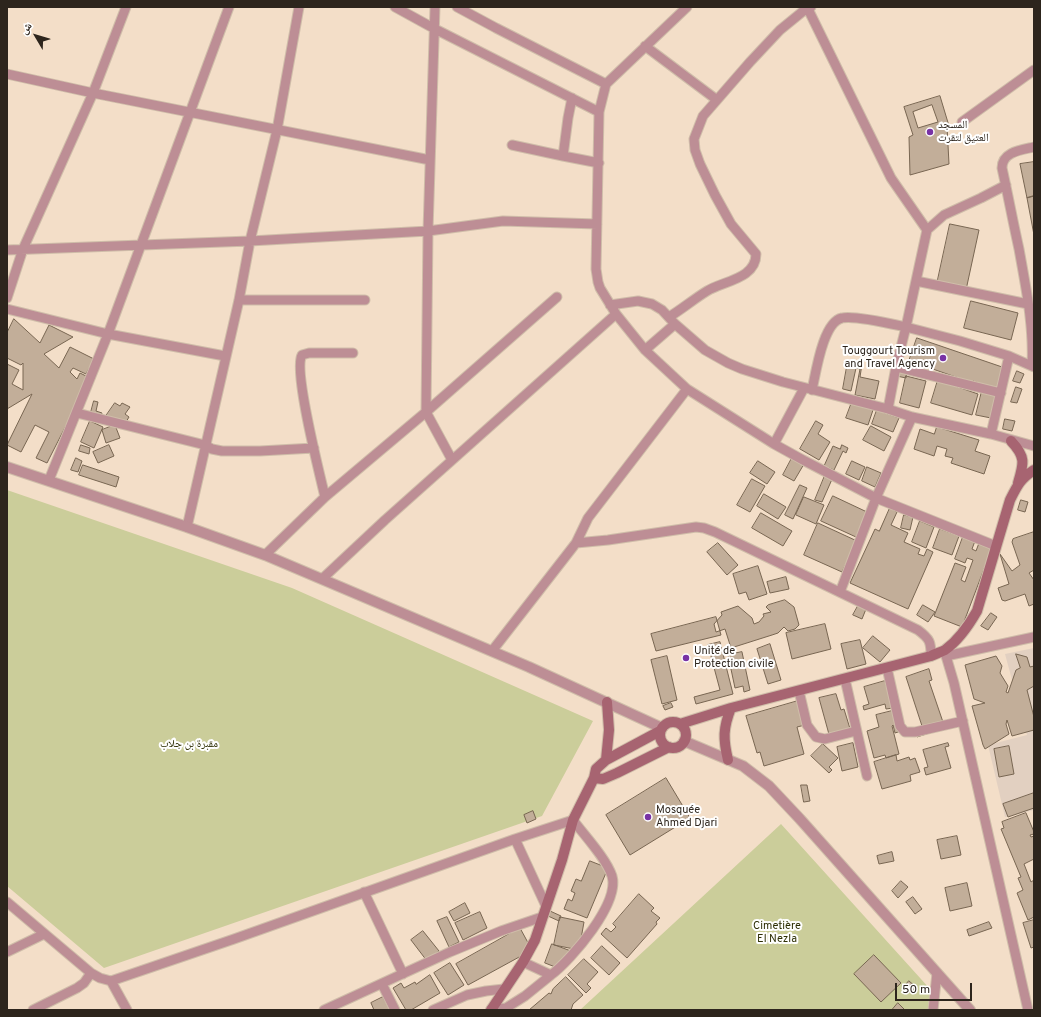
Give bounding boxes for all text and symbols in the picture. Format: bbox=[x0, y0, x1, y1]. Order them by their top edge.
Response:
north arrow bbox=[16, 16, 56, 56]
text: ش bbox=[17, 20, 36, 38]
place label: المسجد العتيق لتقرت bbox=[938, 119, 989, 145]
marker: المسجد العتيق لتقرت bbox=[925, 127, 935, 137]
place label: Touggourt Tourism and Travel Agency bbox=[842, 345, 935, 371]
marker: Touggourt Tourism and Travel Agency bbox=[938, 353, 948, 363]
place label: Unité de Protection civile bbox=[694, 645, 774, 671]
marker: Unité de Protection civile bbox=[681, 653, 691, 663]
park label: مقبرة بن جلاب bbox=[160, 738, 218, 752]
place label: Mosquée Ahmed Djari bbox=[656, 804, 717, 830]
marker: Mosquée Ahmed Djari bbox=[643, 812, 653, 822]
park label: Cimetière El Nezla bbox=[753, 920, 801, 946]
scale bar bbox=[897, 975, 974, 1001]
text: 50 m bbox=[902, 982, 930, 998]

